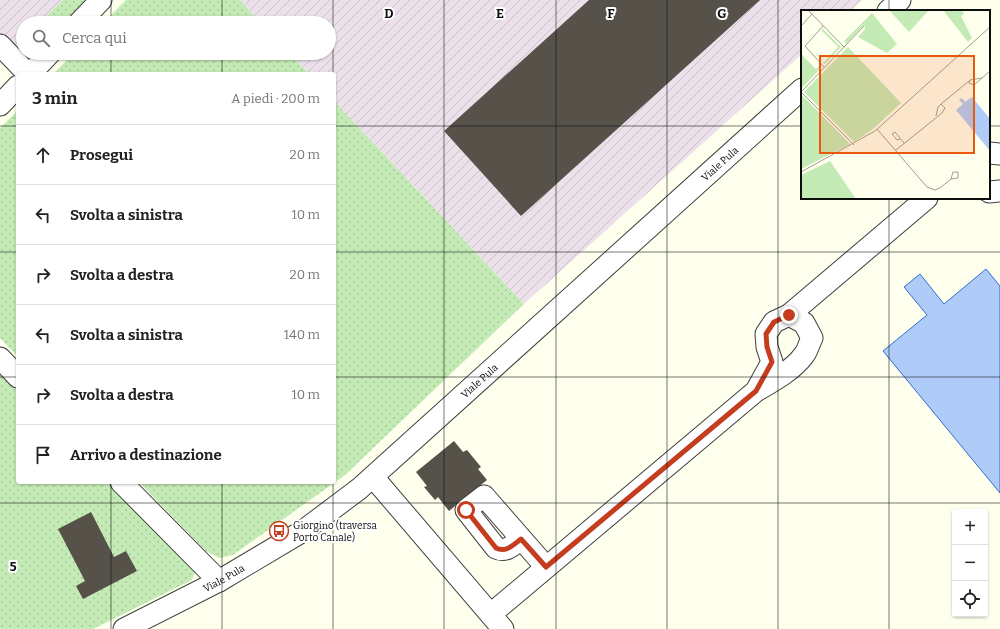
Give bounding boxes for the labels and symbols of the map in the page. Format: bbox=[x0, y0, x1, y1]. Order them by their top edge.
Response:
text: D bbox=[384, 6, 394, 21]
text: E bbox=[496, 6, 504, 21]
text: F bbox=[607, 6, 615, 21]
text: G bbox=[717, 6, 727, 21]
inset map bbox=[801, 10, 990, 199]
street label: Viale Pula bbox=[699, 144, 742, 184]
route end bbox=[780, 306, 798, 324]
street label: Viale Pula bbox=[459, 361, 501, 401]
route start bbox=[457, 501, 475, 519]
place label: Giorgino (traversa Porto Canale) bbox=[293, 519, 377, 544]
bus stop icon: Giorgino (traversa Porto Canale) bbox=[268, 520, 290, 542]
text: 5 bbox=[9, 559, 17, 574]
street label: Viale Pula bbox=[201, 562, 247, 595]

